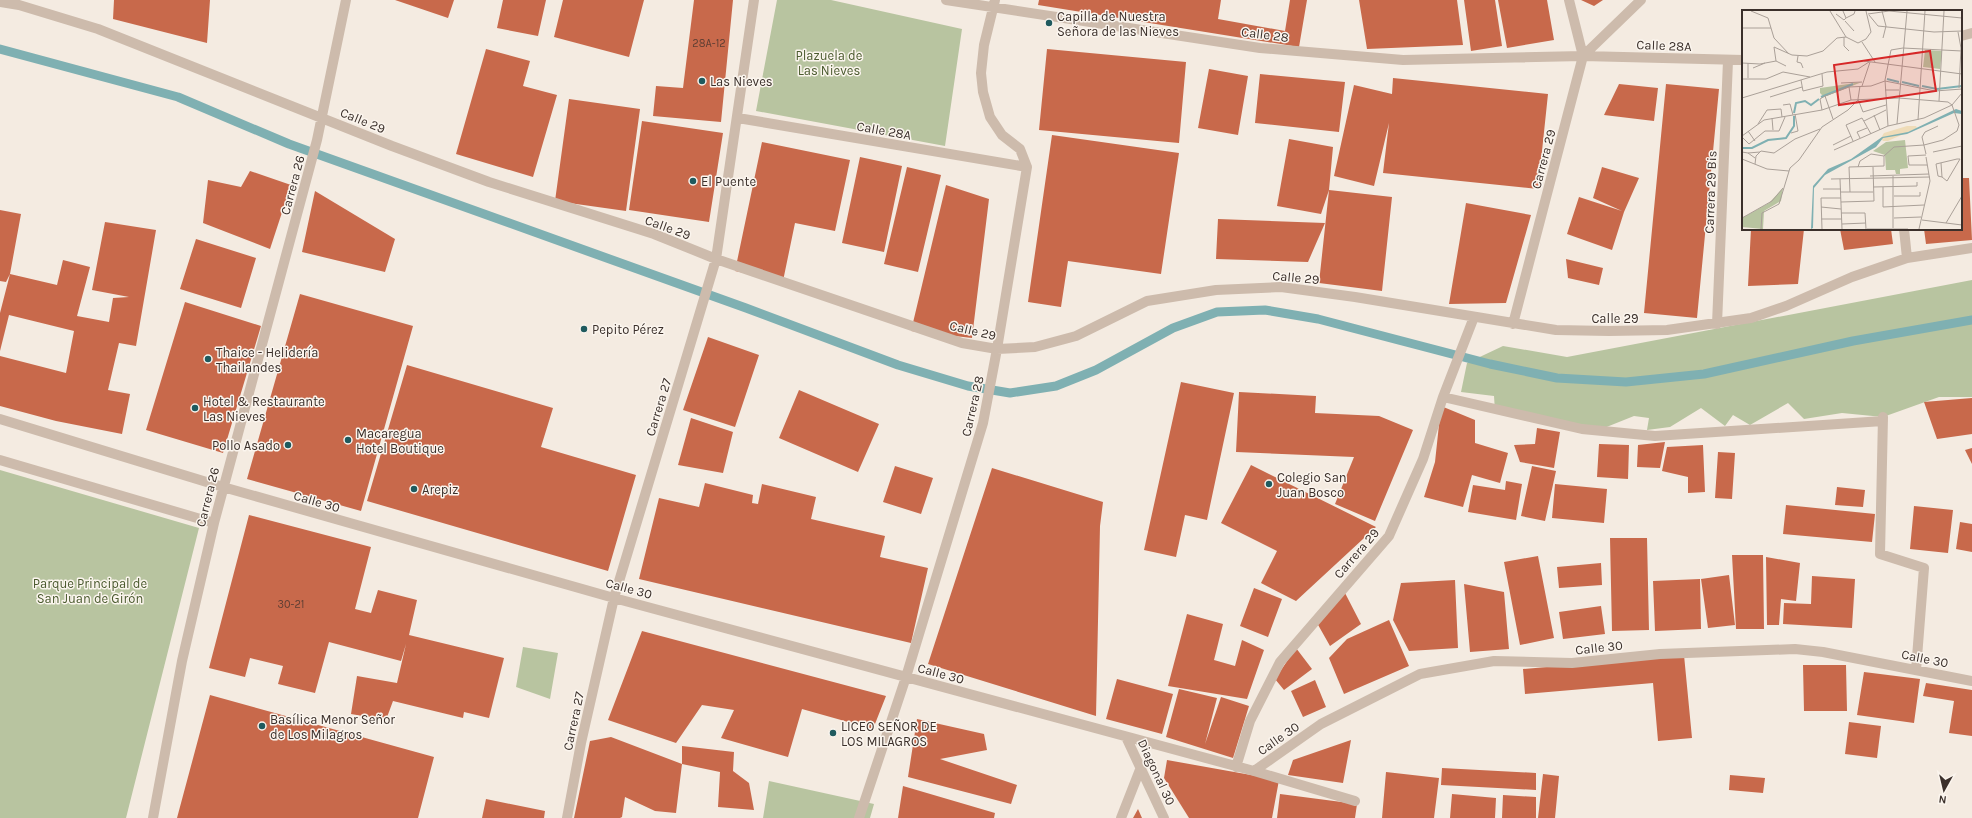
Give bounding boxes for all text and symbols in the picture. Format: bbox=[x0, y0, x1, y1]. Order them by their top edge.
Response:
place label: Capilla de Nuestra Señora de las Nieves bbox=[1057, 9, 1179, 39]
inset map bbox=[1742, 10, 1962, 230]
marker: Capilla de Nuestra Señora de las Nieves bbox=[1044, 18, 1054, 28]
street label: Calle 28 bbox=[1240, 24, 1290, 45]
house number: 28A-12 bbox=[692, 37, 726, 50]
street label: Calle 28A bbox=[1636, 37, 1692, 54]
park label: Plazuela de Las Nieves bbox=[796, 48, 863, 78]
place label: Las Nieves bbox=[710, 74, 773, 89]
marker: Las Nieves bbox=[697, 76, 707, 86]
street label: Calle 29 bbox=[338, 105, 388, 136]
street label: Calle 28A bbox=[855, 118, 913, 143]
street label: Carrera 29 bbox=[1528, 128, 1559, 191]
street label: Carrera 29 Bis bbox=[1702, 150, 1719, 234]
street label: Carrera 26 bbox=[277, 154, 308, 217]
place label: El Puente bbox=[701, 174, 757, 189]
marker: El Puente bbox=[688, 176, 698, 186]
street label: Calle 29 bbox=[643, 212, 693, 243]
street label: Calle 29 bbox=[1272, 268, 1320, 287]
street label: Calle 29 bbox=[1591, 311, 1639, 326]
street label: Calle 29 bbox=[948, 318, 998, 343]
place label: Pepito Pérez bbox=[592, 322, 664, 337]
marker: Pepito Pérez bbox=[579, 324, 589, 334]
place label: Thaice - Helidería Thailandes bbox=[216, 345, 318, 375]
marker: Thaice - Helidería Thailandes bbox=[203, 354, 213, 364]
street label: Carrera 28 bbox=[958, 374, 987, 438]
street label: Carrera 27 bbox=[643, 376, 674, 438]
place label: Hotel & Restaurante Las Nieves bbox=[203, 394, 325, 424]
marker: Hotel & Restaurante Las Nieves bbox=[190, 403, 200, 413]
place label: Macaregua Hotel Boutique bbox=[356, 426, 444, 457]
marker: Macaregua Hotel Boutique bbox=[343, 435, 353, 445]
place label: Pollo Asado bbox=[212, 438, 280, 453]
marker: Pollo Asado bbox=[283, 440, 293, 450]
street label: Carrera 26 bbox=[193, 466, 222, 529]
place label: Colegio San Juan Bosco bbox=[1277, 470, 1347, 500]
marker: Colegio San Juan Bosco bbox=[1264, 479, 1274, 489]
place label: Arepiz bbox=[422, 482, 459, 497]
marker: Arepiz bbox=[409, 484, 419, 494]
street label: Calle 30 bbox=[292, 488, 342, 515]
street label: Carrera 29 bbox=[1331, 525, 1382, 581]
street label: Calle 30 bbox=[604, 575, 654, 602]
park label: Parque Principal de San Juan de Girón bbox=[33, 576, 147, 606]
house number: 30-21 bbox=[278, 598, 304, 611]
street label: Calle 30 bbox=[1575, 638, 1624, 657]
street label: Calle 30 bbox=[1900, 647, 1950, 670]
street label: Calle 30 bbox=[916, 660, 966, 687]
street label: Carrera 27 bbox=[560, 690, 587, 752]
place label: Basílica Menor Señor de Los Milagros bbox=[270, 712, 395, 742]
street label: Calle 30 bbox=[1255, 718, 1302, 758]
place label: LICEO SEÑOR DE LOS MILAGROS bbox=[841, 719, 937, 749]
marker: Basílica Menor Señor de Los Milagros bbox=[257, 721, 267, 731]
marker: LICEO SEÑOR DE LOS MILAGROS bbox=[828, 728, 838, 738]
street label: Diagonal 30 bbox=[1135, 737, 1179, 808]
north arrow bbox=[1924, 770, 1964, 810]
text: N bbox=[1938, 792, 1947, 806]

